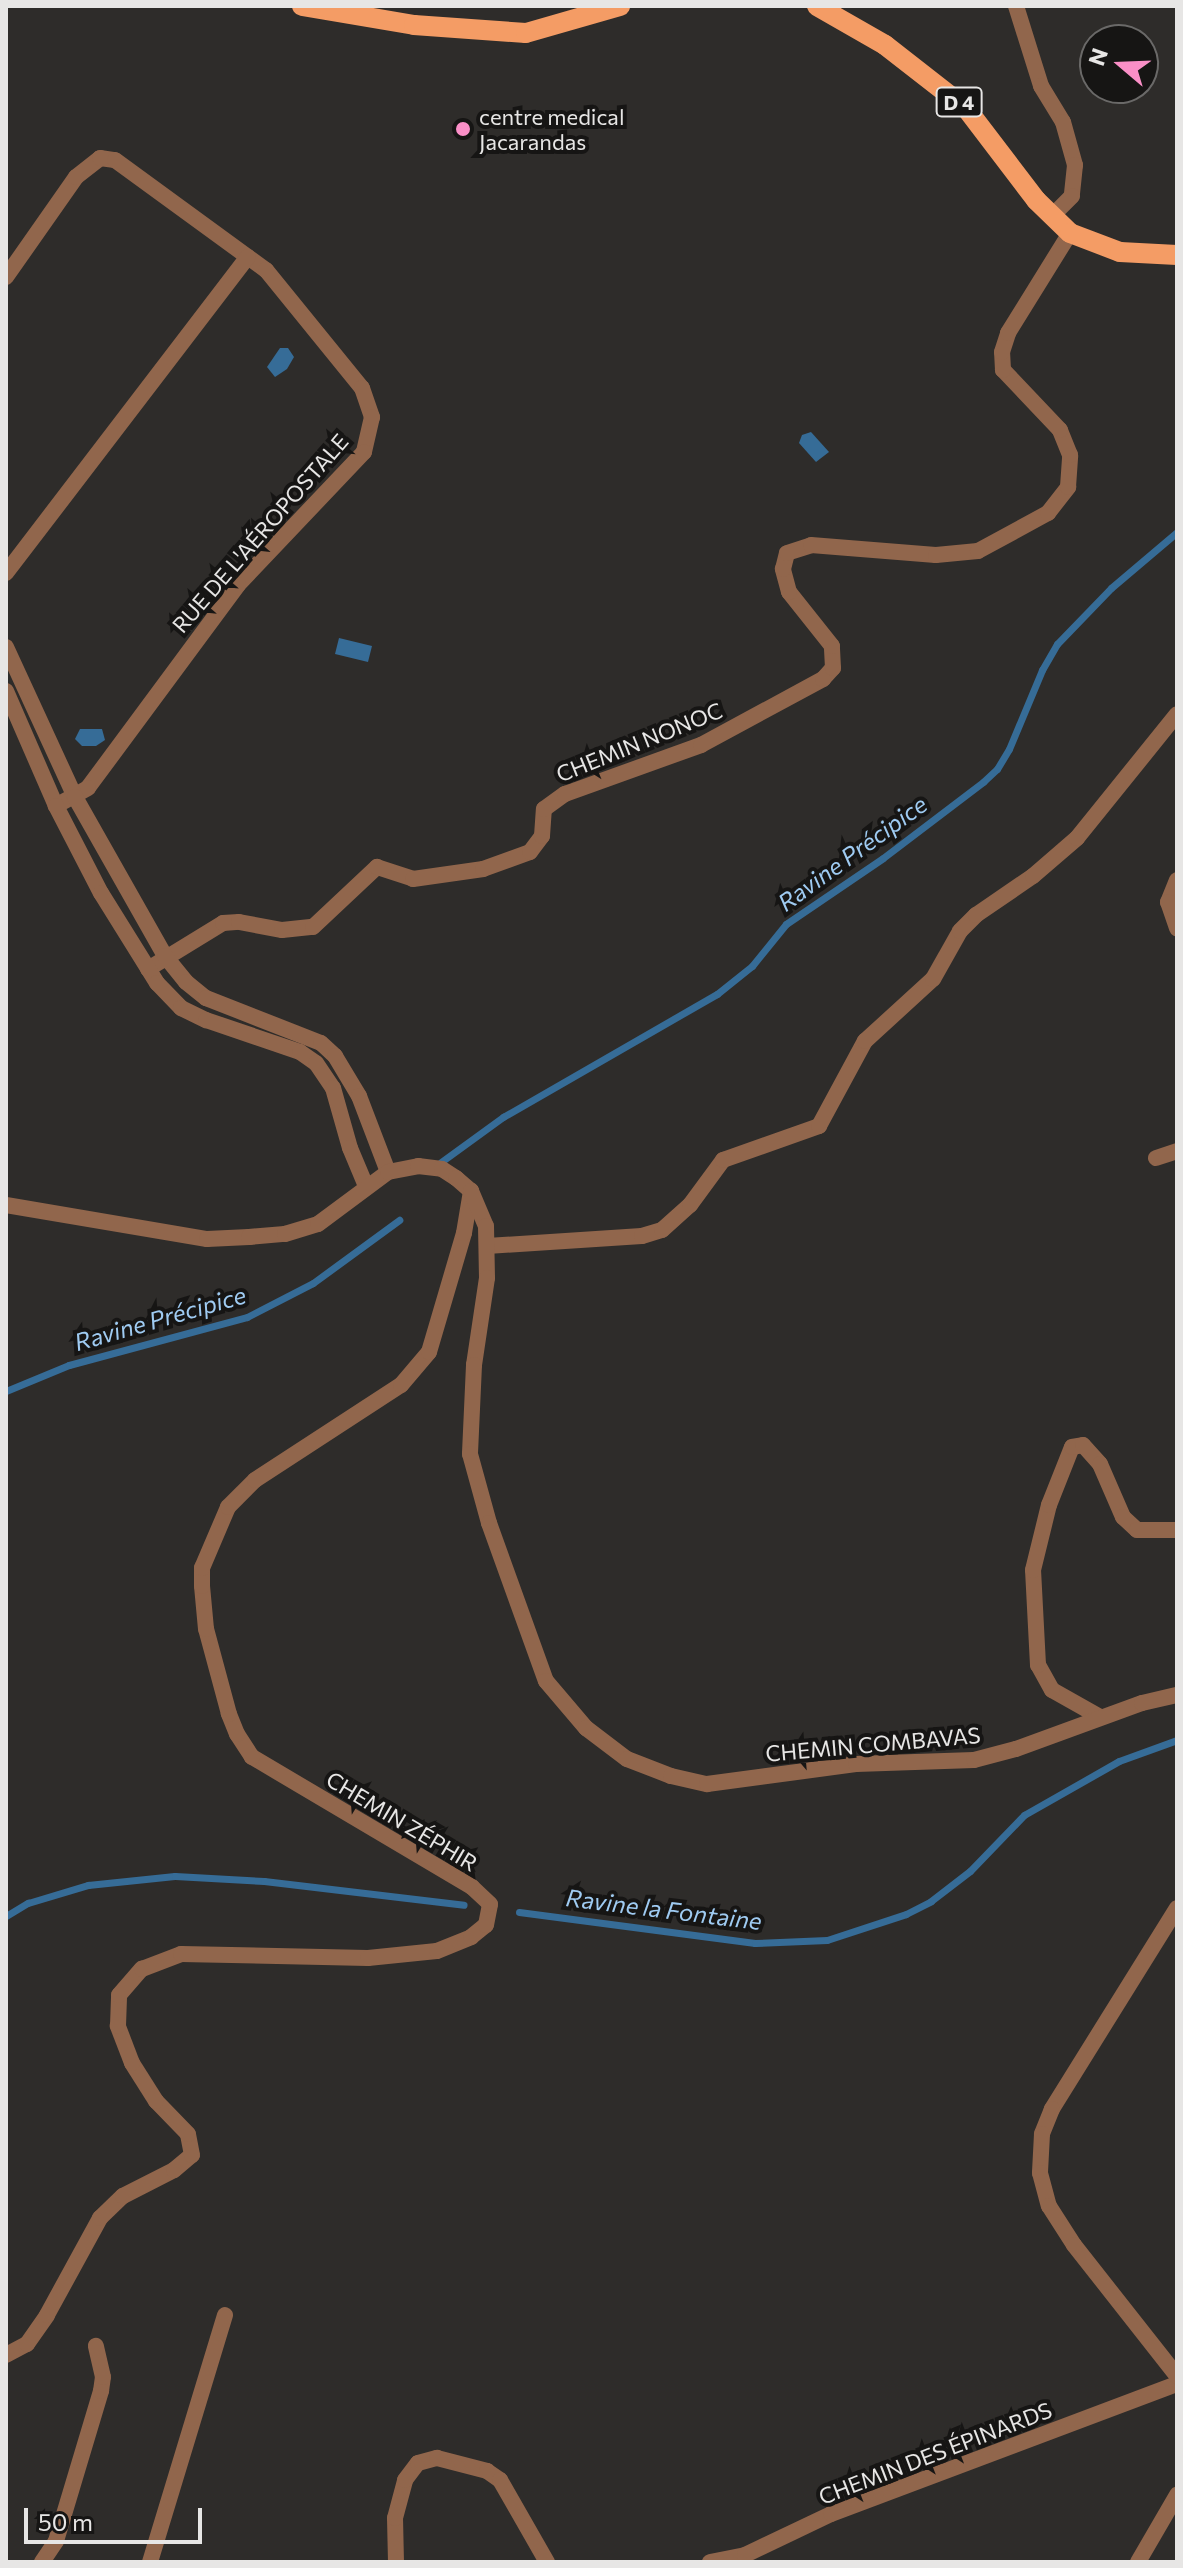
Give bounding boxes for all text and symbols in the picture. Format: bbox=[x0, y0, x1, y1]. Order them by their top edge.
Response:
north arrow bbox=[1079, 24, 1159, 104]
text: N bbox=[1082, 44, 1113, 69]
road number: D 4 bbox=[935, 86, 983, 118]
place label: centre medical Jacarandas bbox=[479, 103, 624, 154]
marker: centre medical Jacarandas bbox=[454, 120, 472, 138]
street label: RUE DE L'AÉROPOSTALE bbox=[166, 428, 354, 638]
street label: CHEMIN NONOC bbox=[552, 697, 726, 787]
water label: Ravine Précipice bbox=[772, 789, 932, 917]
water label: Ravine Précipice bbox=[71, 1280, 249, 1356]
street label: CHEMIN COMBAVAS bbox=[764, 1721, 982, 1767]
street label: CHEMIN ZÉPHIR bbox=[322, 1765, 482, 1877]
water label: Ravine la Fontaine bbox=[564, 1883, 764, 1935]
street label: CHEMIN DES ÉPINARDS bbox=[815, 2396, 1055, 2510]
scale bar bbox=[28, 2492, 206, 2542]
text: 50 m bbox=[38, 2507, 93, 2536]

